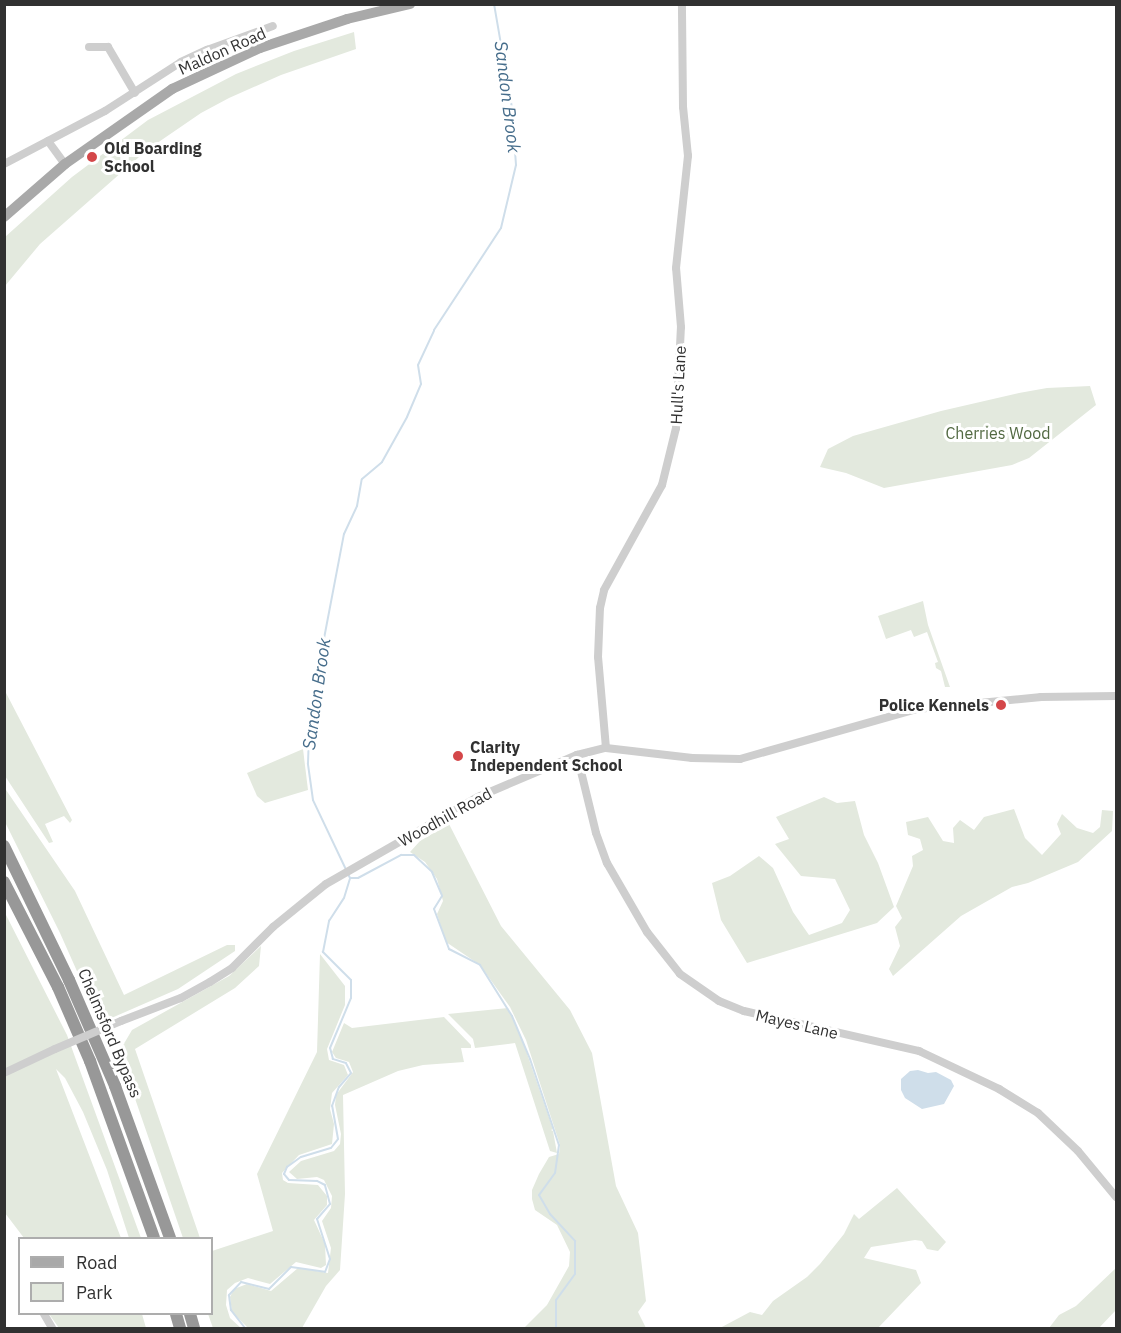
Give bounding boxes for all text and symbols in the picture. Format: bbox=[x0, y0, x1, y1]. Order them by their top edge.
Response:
street label: Maldon Road bbox=[175, 23, 269, 79]
water label: Sandon Brook bbox=[489, 40, 525, 154]
place label: Old Boarding School bbox=[104, 138, 202, 176]
marker: Old Boarding School bbox=[85, 150, 99, 164]
street label: Hull's Lane bbox=[666, 345, 690, 425]
park label: Cherries Wood bbox=[945, 423, 1051, 443]
water label: Sandon Brook bbox=[298, 637, 336, 751]
place label: Police Kennels bbox=[879, 695, 989, 715]
marker: Police Kennels bbox=[994, 698, 1008, 712]
place label: Clarity Independent School bbox=[470, 737, 622, 775]
marker: Clarity Independent School bbox=[451, 749, 465, 763]
street label: Woodhill Road bbox=[395, 784, 495, 850]
street label: Chelmsford Bypass bbox=[74, 966, 146, 1100]
street label: Mayes Lane bbox=[754, 1005, 840, 1043]
legend bbox=[18, 1237, 213, 1315]
text: Road bbox=[76, 1251, 117, 1274]
text: Park bbox=[76, 1281, 112, 1304]

